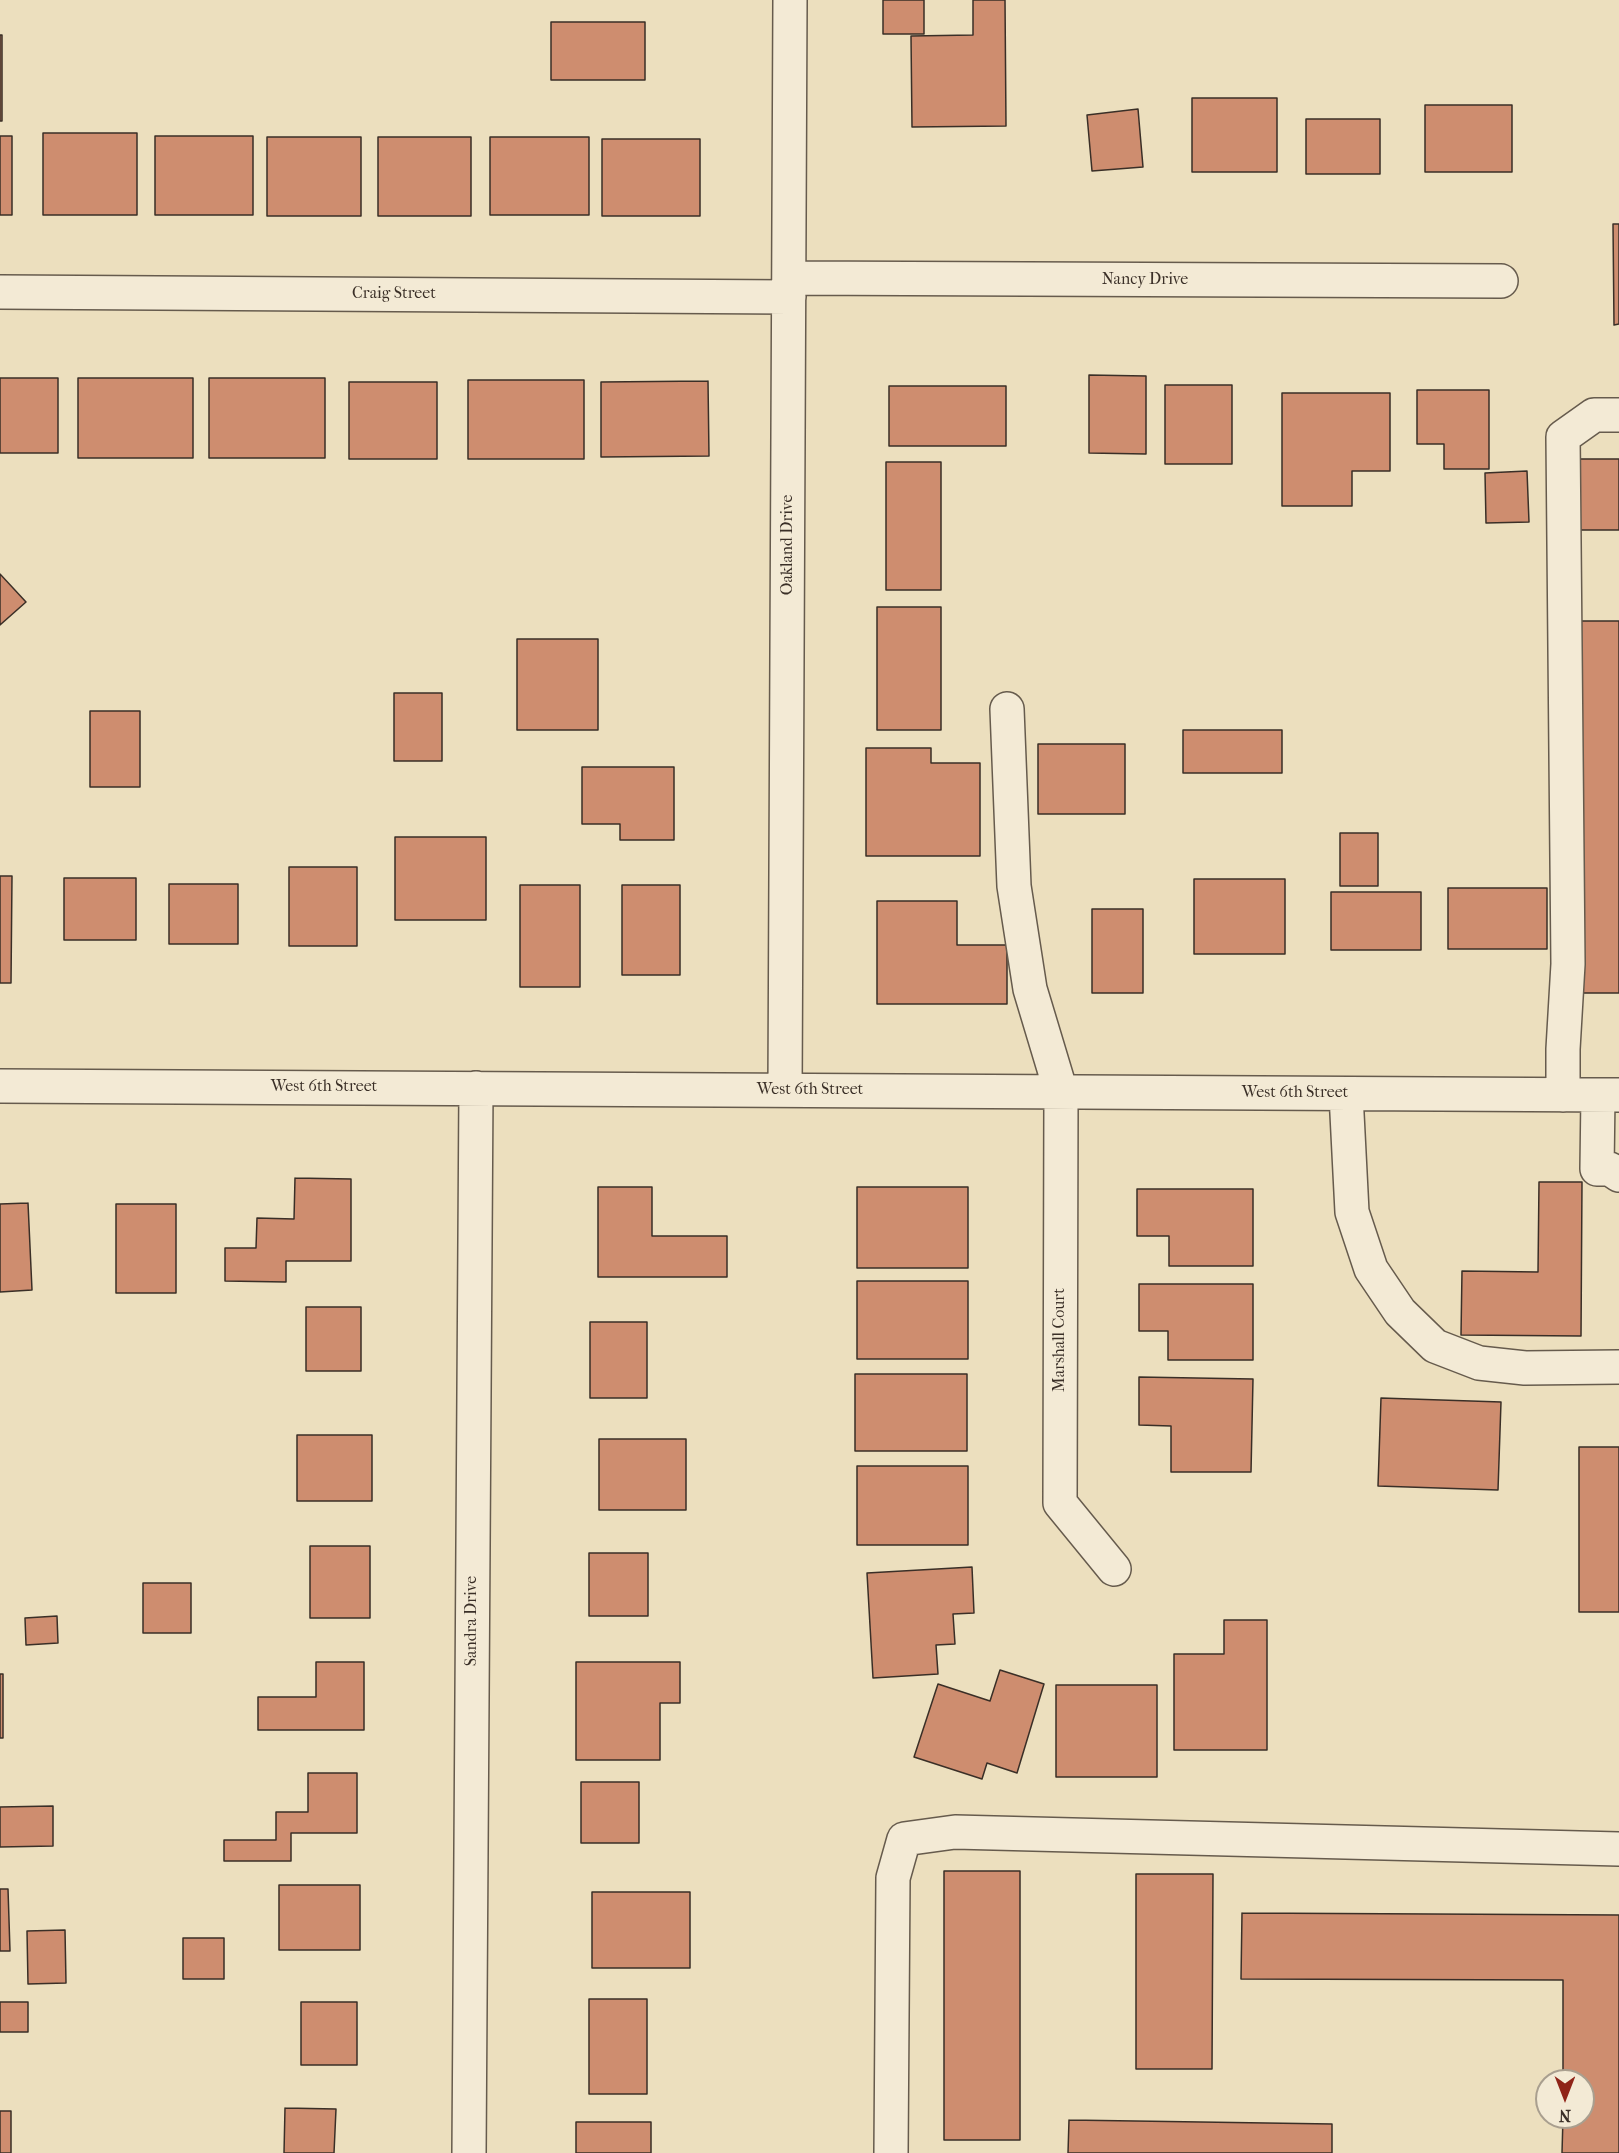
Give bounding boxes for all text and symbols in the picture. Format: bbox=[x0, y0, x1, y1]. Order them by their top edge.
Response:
street label: Nancy Drive bbox=[1102, 270, 1188, 290]
street label: Craig Street bbox=[352, 284, 436, 304]
street label: Oakland Drive bbox=[778, 495, 798, 595]
street label: West 6th Street bbox=[271, 1077, 377, 1097]
street label: West 6th Street bbox=[757, 1080, 863, 1100]
street label: West 6th Street bbox=[1242, 1083, 1348, 1103]
street label: Marshall Court bbox=[1050, 1288, 1070, 1392]
street label: Sandra Drive bbox=[462, 1576, 482, 1666]
north arrow bbox=[1535, 2069, 1595, 2129]
text: N bbox=[1559, 2106, 1571, 2125]

